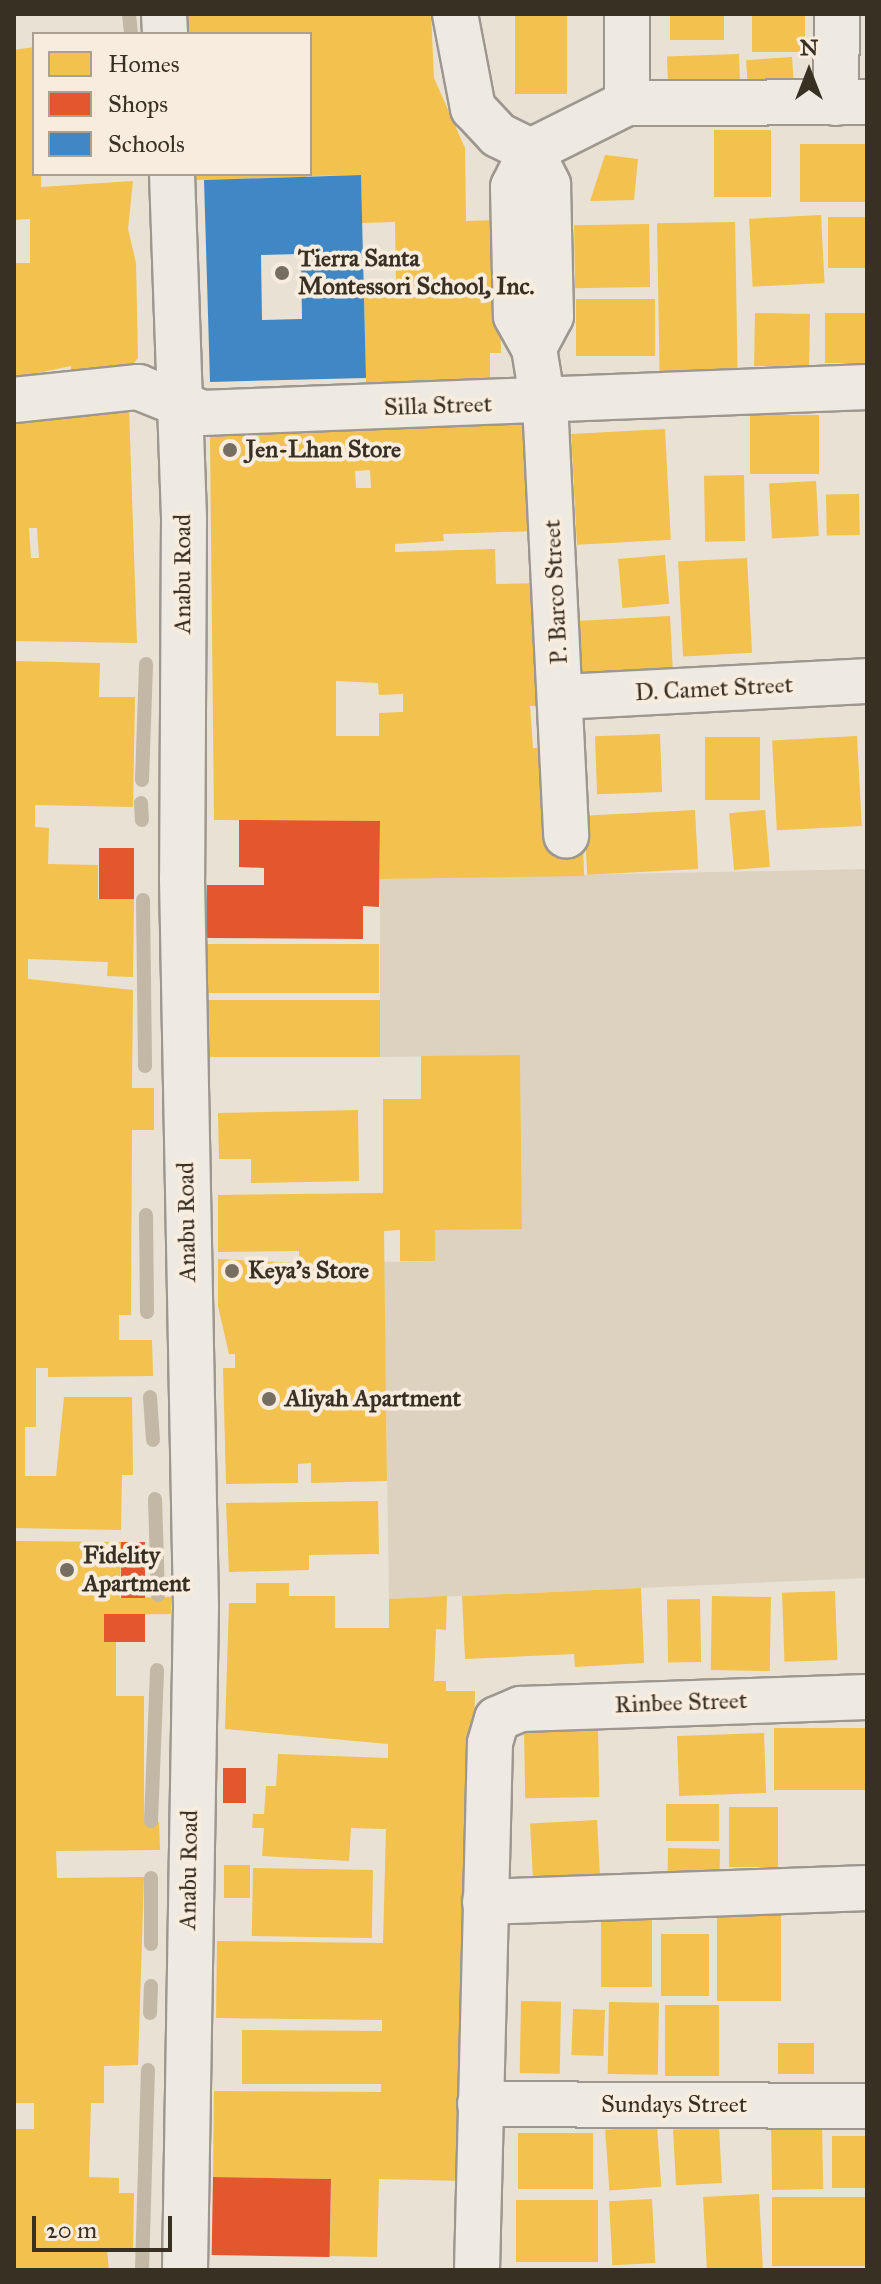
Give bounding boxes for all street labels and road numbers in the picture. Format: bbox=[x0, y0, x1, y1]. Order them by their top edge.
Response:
street label: Silla Street bbox=[383, 390, 493, 422]
street label: Anabu Road bbox=[169, 514, 197, 634]
street label: P. Barco Street bbox=[538, 519, 574, 665]
street label: D. Camet Street bbox=[634, 670, 794, 708]
street label: Anabu Road bbox=[172, 1162, 202, 1282]
street label: Rinbee Street bbox=[614, 1686, 748, 1720]
street label: Anabu Road bbox=[174, 1810, 204, 1930]
street label: Sundays Street bbox=[601, 2091, 747, 2119]

